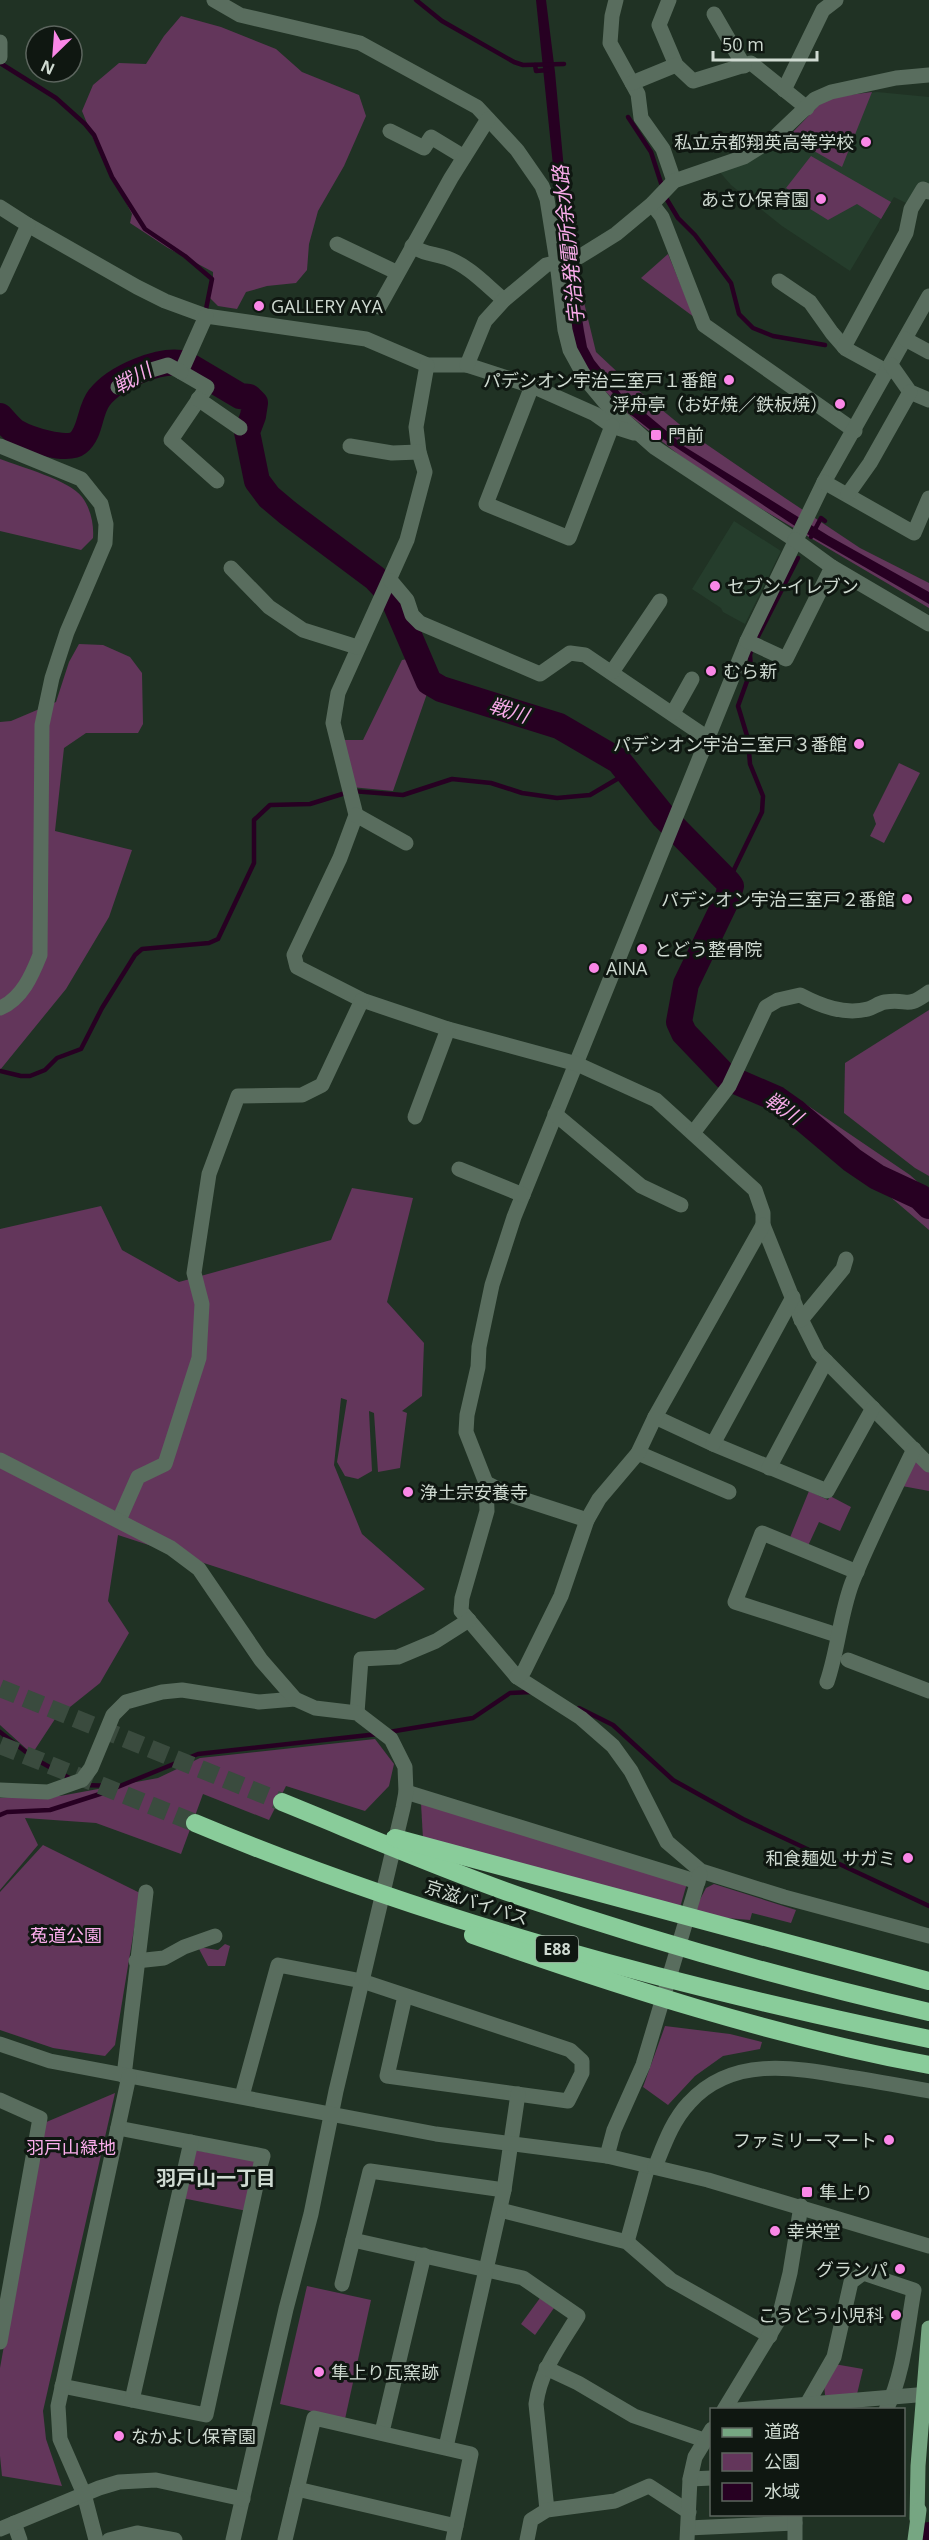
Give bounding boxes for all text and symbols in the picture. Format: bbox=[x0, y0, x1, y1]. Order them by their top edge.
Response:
north arrow bbox=[24, 24, 84, 84]
scale bar bbox=[713, 24, 816, 62]
text: 50 m bbox=[722, 32, 764, 56]
text: N bbox=[37, 55, 58, 80]
place label: 私立京都翔英高等学校 bbox=[674, 130, 854, 154]
marker: 私立京都翔英高等学校 bbox=[859, 135, 873, 149]
water label: 宇治発電所余水路 bbox=[546, 162, 590, 326]
place label: あさひ保育園 bbox=[701, 187, 809, 211]
marker: あさひ保育園 bbox=[814, 192, 828, 206]
place label: GALLERY AYA bbox=[271, 294, 384, 318]
marker: GALLERY AYA bbox=[252, 299, 266, 313]
water label: 戦川 bbox=[108, 356, 158, 400]
place label: パデシオン宇治三室戸１番館 bbox=[483, 368, 717, 392]
marker: パデシオン宇治三室戸１番館 bbox=[722, 373, 736, 387]
place label: 浮舟亭（お好焼／鉄板焼） bbox=[612, 392, 828, 416]
marker: 浮舟亭（お好焼／鉄板焼） bbox=[833, 397, 847, 411]
place label: 門前 bbox=[668, 423, 704, 447]
marker: 門前 bbox=[649, 428, 663, 442]
place label: セブン-イレブン bbox=[727, 574, 859, 598]
marker: セブン-イレブン bbox=[708, 579, 722, 593]
place label: むら新 bbox=[723, 659, 777, 683]
marker: むら新 bbox=[704, 664, 718, 678]
water label: 戦川 bbox=[486, 691, 534, 729]
place label: パデシオン宇治三室戸３番館 bbox=[613, 732, 847, 756]
marker: パデシオン宇治三室戸３番館 bbox=[852, 737, 866, 751]
place label: パデシオン宇治三室戸２番館 bbox=[661, 887, 895, 911]
marker: パデシオン宇治三室戸２番館 bbox=[900, 892, 914, 906]
place label: とどう整骨院 bbox=[654, 937, 762, 961]
marker: とどう整骨院 bbox=[635, 942, 649, 956]
place label: AINA bbox=[606, 956, 648, 980]
marker: AINA bbox=[587, 961, 601, 975]
water label: 戦川 bbox=[760, 1086, 810, 1131]
place label: 浄土宗安養寺 bbox=[420, 1480, 528, 1504]
marker: 浄土宗安養寺 bbox=[401, 1485, 415, 1499]
place label: 和食麺処 サガミ bbox=[765, 1846, 896, 1870]
marker: 和食麺処 サガミ bbox=[901, 1851, 915, 1865]
street label: 京滋バイパス bbox=[422, 1874, 532, 1930]
park label: 菟道公園 bbox=[30, 1923, 102, 1947]
road number: E88 bbox=[536, 1936, 578, 1962]
place label: ファミリーマート bbox=[733, 2128, 877, 2152]
marker: ファミリーマート bbox=[882, 2133, 896, 2147]
park label: 羽戸山緑地 bbox=[26, 2135, 116, 2159]
district label: 羽戸山一丁目 bbox=[156, 2164, 276, 2191]
place label: 隼上り bbox=[819, 2180, 873, 2204]
marker: 隼上り bbox=[800, 2185, 814, 2199]
place label: 幸栄堂 bbox=[787, 2219, 841, 2243]
marker: 幸栄堂 bbox=[768, 2224, 782, 2238]
place label: グランパ bbox=[816, 2257, 888, 2281]
marker: グランパ bbox=[893, 2262, 907, 2276]
place label: こうどう小児科 bbox=[758, 2303, 884, 2327]
marker: こうどう小児科 bbox=[889, 2308, 903, 2322]
place label: 隼上り瓦窯跡 bbox=[331, 2360, 439, 2384]
marker: 隼上り瓦窯跡 bbox=[312, 2365, 326, 2379]
legend bbox=[710, 2408, 905, 2516]
text: 道路 bbox=[764, 2419, 800, 2443]
place label: なかよし保育園 bbox=[131, 2424, 256, 2448]
marker: なかよし保育園 bbox=[112, 2429, 126, 2443]
text: 公園 bbox=[764, 2449, 800, 2473]
text: 水域 bbox=[764, 2479, 800, 2503]

